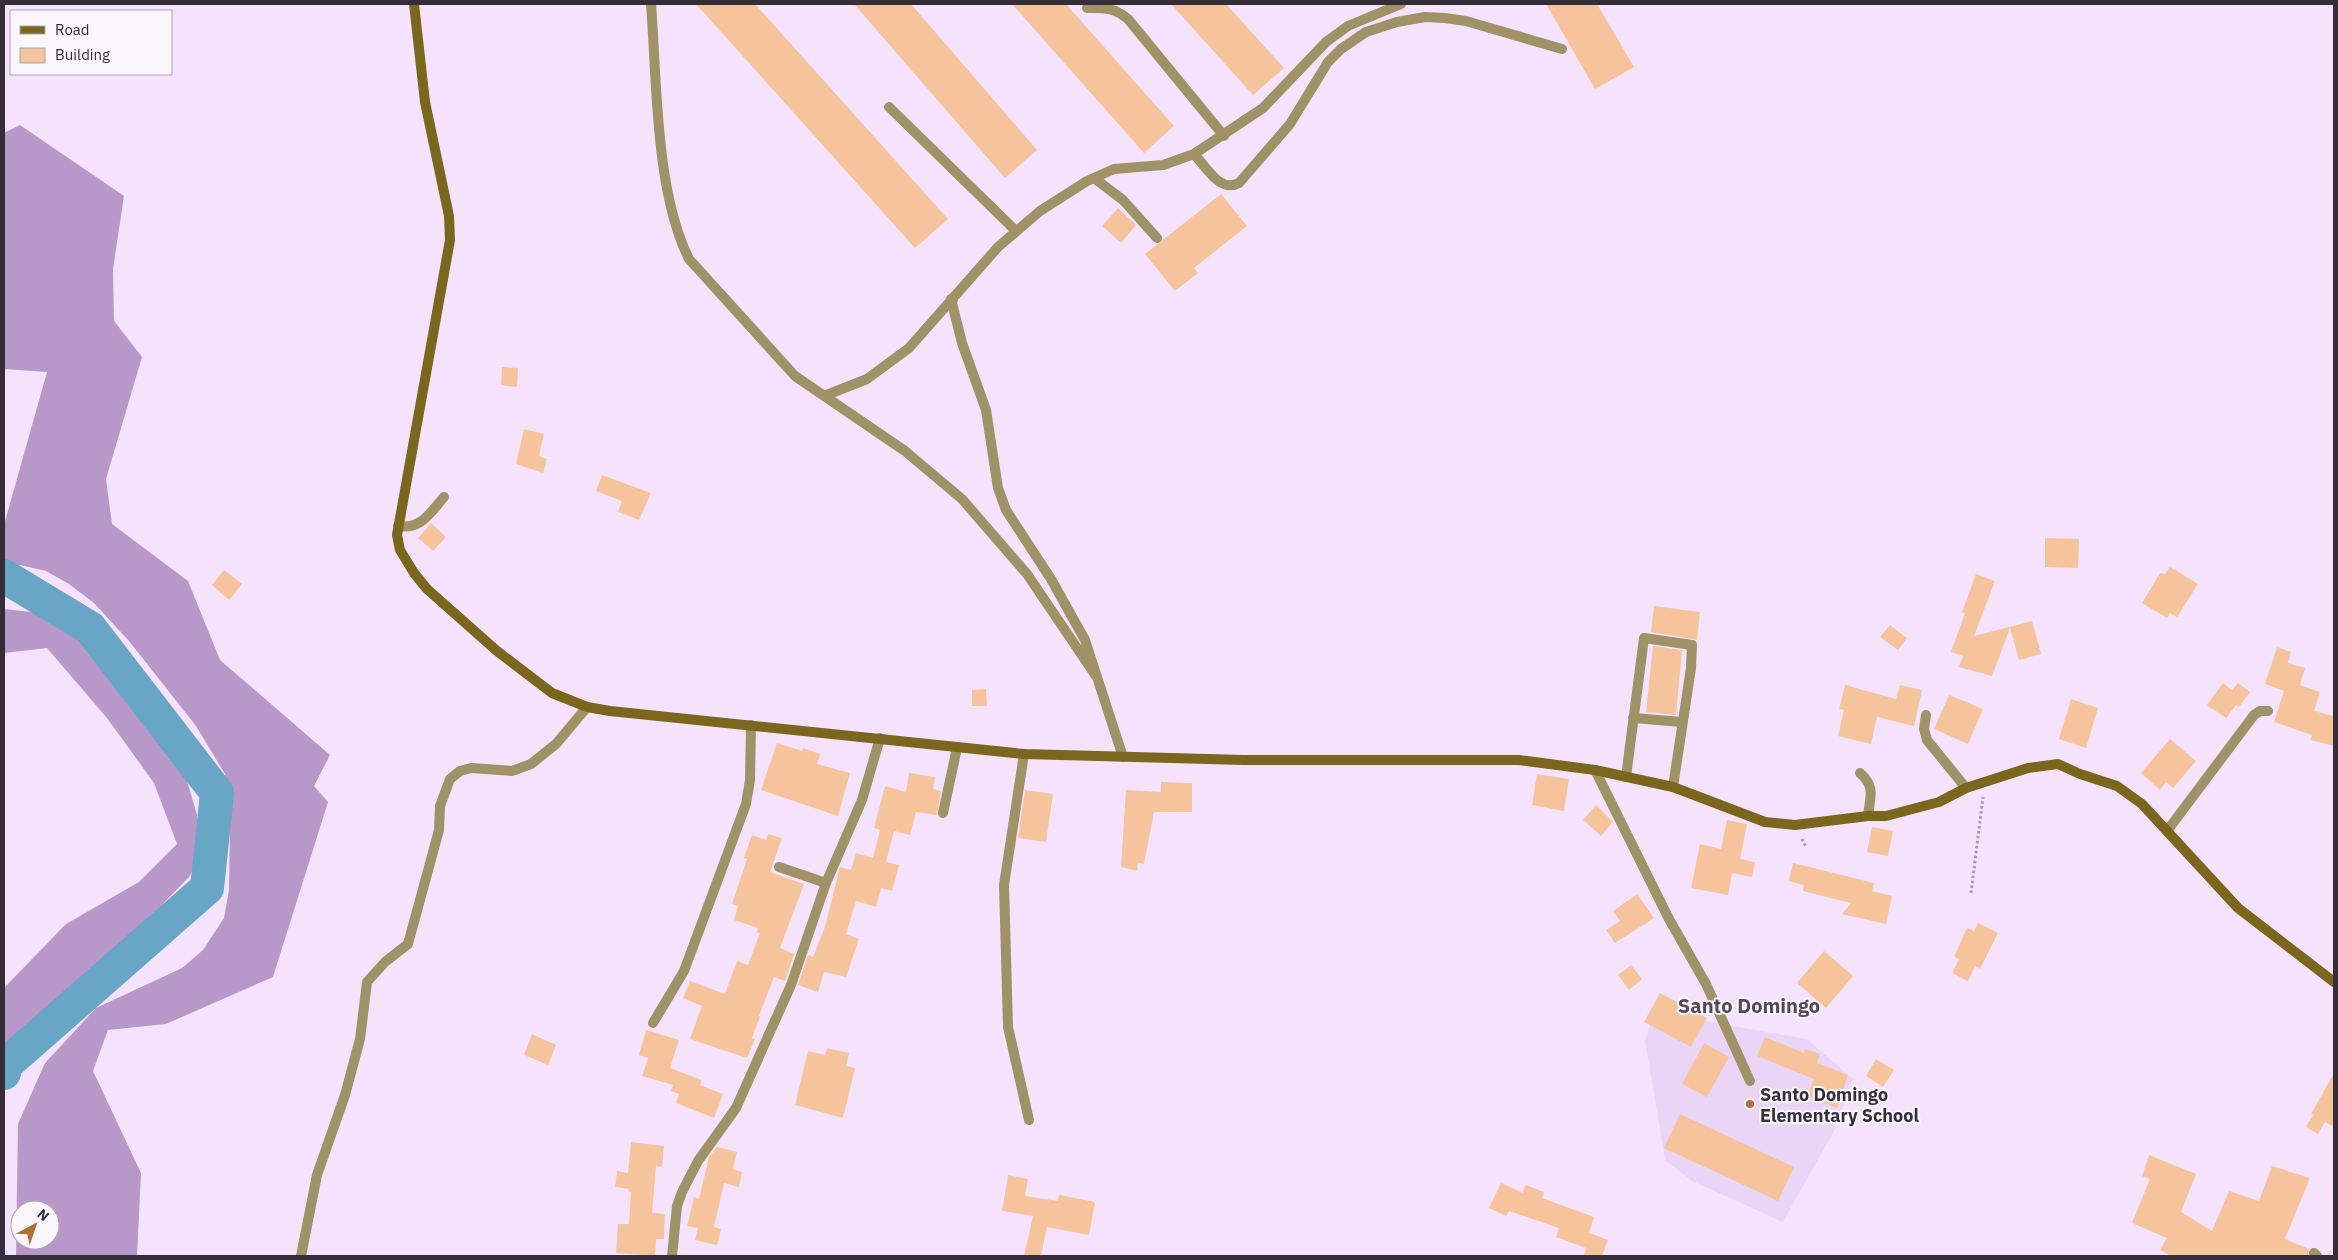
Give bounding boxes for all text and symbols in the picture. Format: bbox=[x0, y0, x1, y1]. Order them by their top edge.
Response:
legend bbox=[10, 10, 172, 75]
text: Road bbox=[55, 20, 90, 39]
text: Building bbox=[55, 45, 110, 64]
district label: Santo Domingo bbox=[1678, 992, 1820, 1019]
place label: Santo Domingo Elementary School bbox=[1760, 1083, 1919, 1127]
marker: Santo Domingo Elementary School bbox=[1744, 1098, 1756, 1110]
north arrow bbox=[10, 1200, 60, 1250]
text: N bbox=[34, 1205, 53, 1225]

